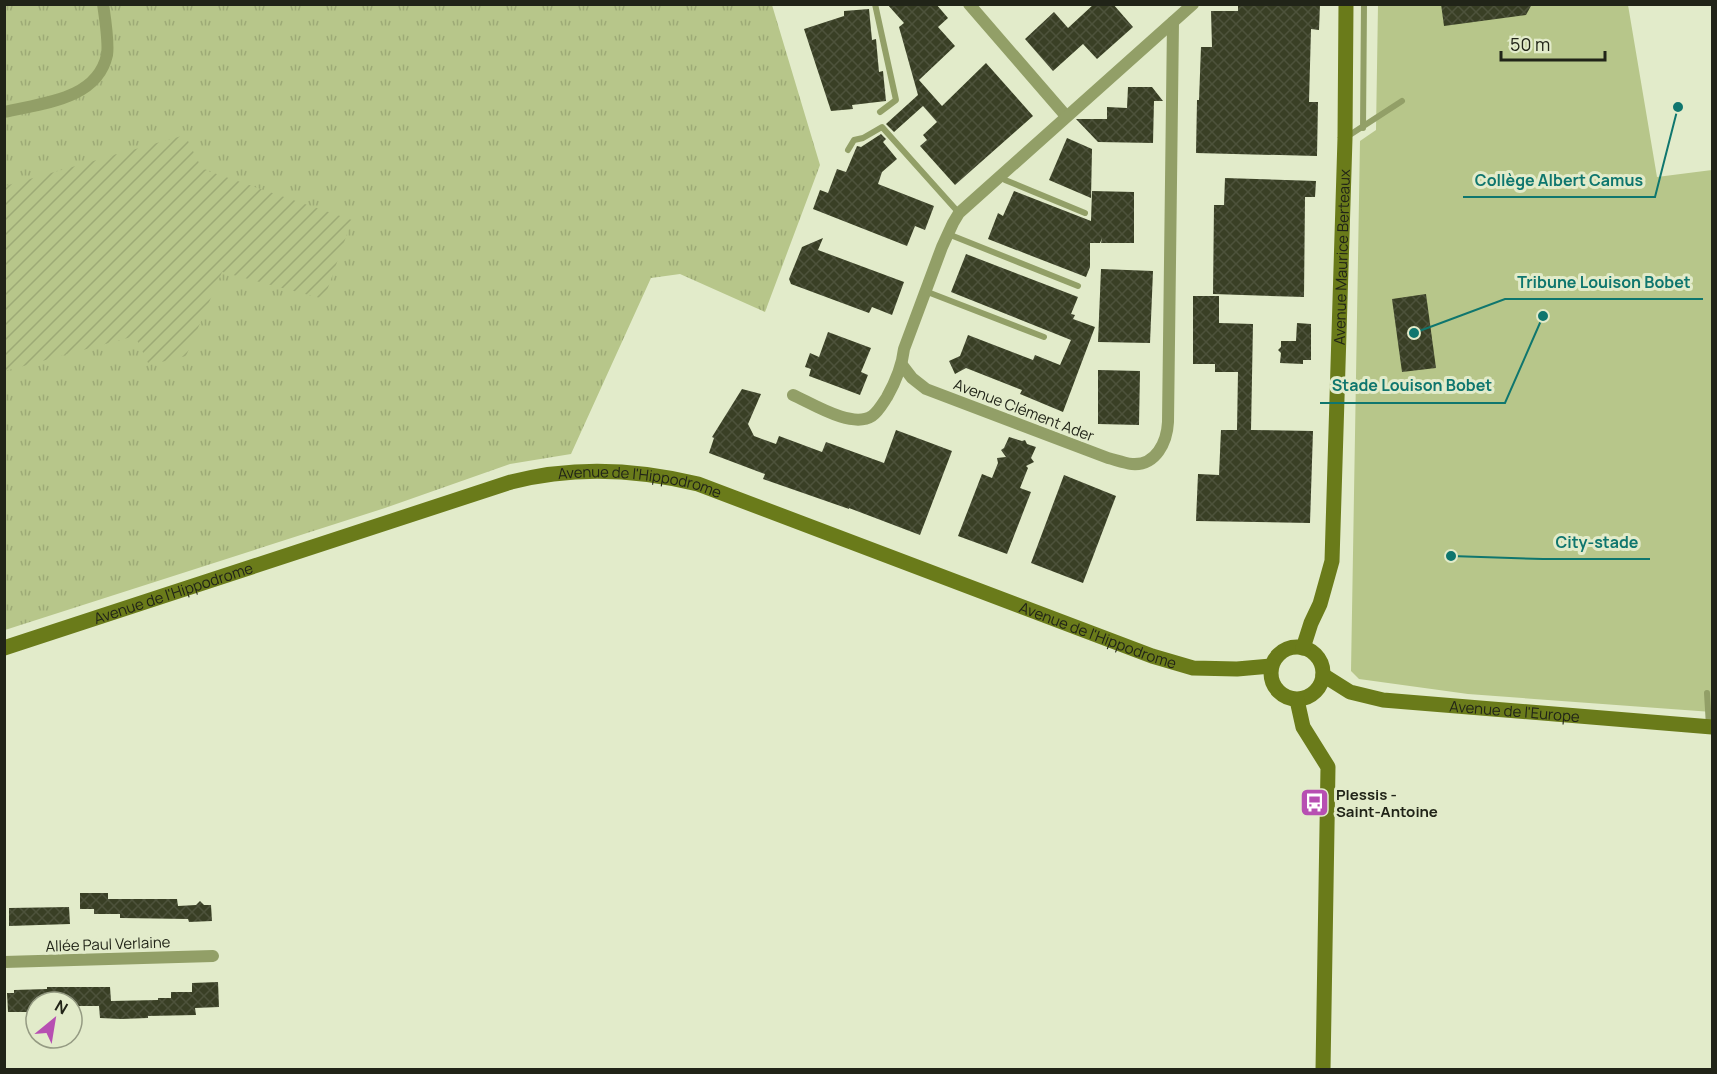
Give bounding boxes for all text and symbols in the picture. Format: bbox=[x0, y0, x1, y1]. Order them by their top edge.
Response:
scale bar bbox=[1501, 24, 1604, 62]
text: 50 m bbox=[1510, 32, 1550, 56]
callout: Collège Albert Camus bbox=[1463, 163, 1655, 197]
street label: Avenue Maurice Berteaux bbox=[1328, 169, 1355, 345]
text: Collège Albert Camus bbox=[1475, 169, 1643, 191]
callout: Tribune Louison Bobet bbox=[1505, 265, 1703, 299]
text: Tribune Louison Bobet bbox=[1517, 271, 1691, 293]
callout: Stade Louison Bobet bbox=[1320, 369, 1505, 403]
street label: Avenue Clément Ader bbox=[951, 374, 1098, 447]
text: Stade Louison Bobet bbox=[1332, 374, 1492, 396]
street label: Avenue de l'Hippodrome bbox=[557, 461, 725, 503]
callout: City-stade bbox=[1543, 525, 1650, 559]
text: City-stade bbox=[1556, 531, 1639, 553]
street label: Avenue de l'Hippodrome bbox=[91, 557, 256, 628]
street label: Avenue de l'Hippodrome bbox=[1016, 596, 1179, 673]
street label: Avenue de l'Europe bbox=[1449, 695, 1581, 727]
place label: Plessis - Saint-Antoine bbox=[1336, 784, 1438, 822]
bus stop icon: Plessis - Saint-Antoine bbox=[1299, 787, 1331, 819]
street label: Allée Paul Verlaine bbox=[45, 931, 171, 957]
north arrow bbox=[24, 990, 84, 1050]
text: N bbox=[51, 995, 72, 1019]

